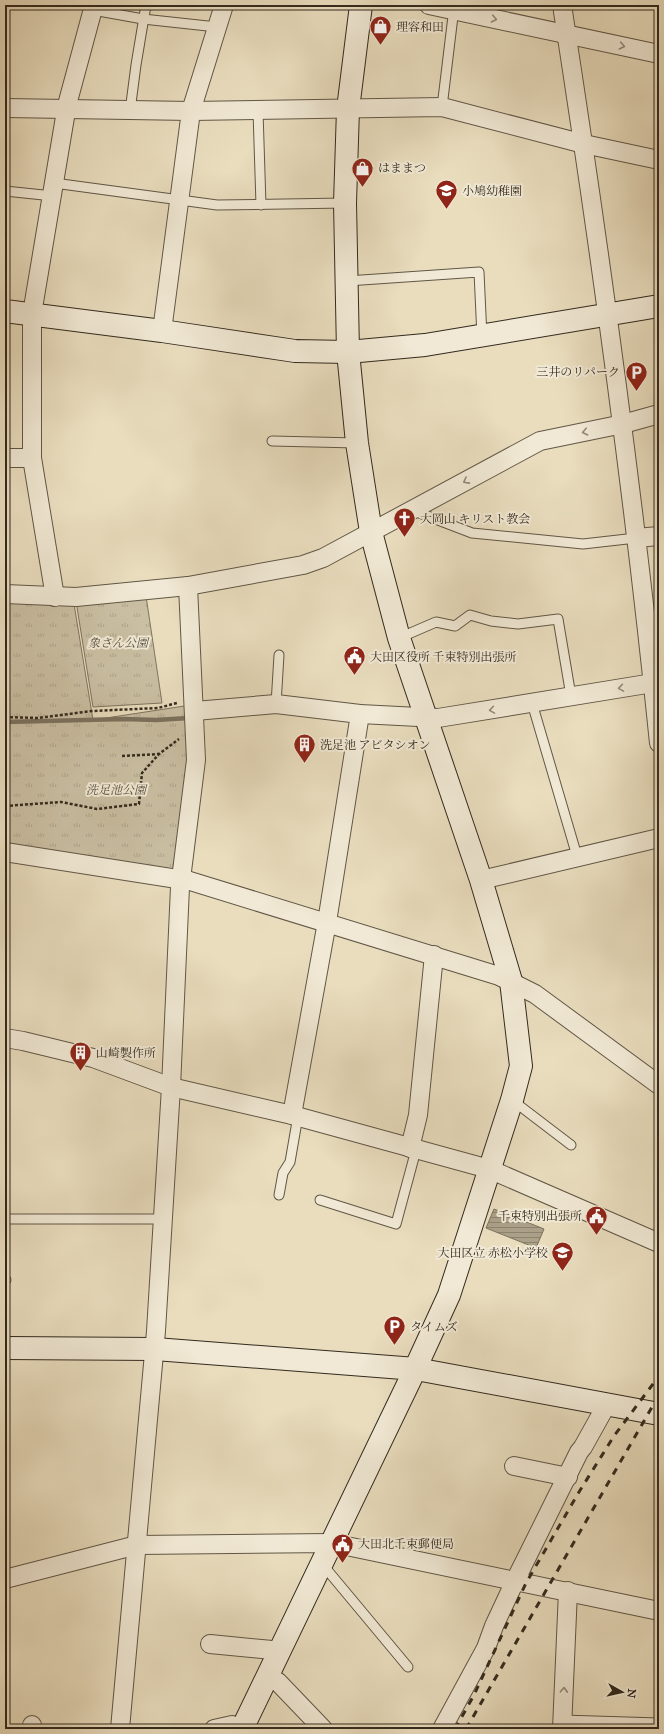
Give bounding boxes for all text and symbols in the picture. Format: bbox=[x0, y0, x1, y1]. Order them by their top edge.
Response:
shop icon: 理容和田 bbox=[368, 14, 394, 47]
one-way arrow bbox=[491, 14, 498, 22]
place label: 理容和田 bbox=[396, 20, 444, 34]
one-way arrow bbox=[619, 41, 625, 49]
shop icon: はままつ bbox=[349, 155, 375, 188]
place label: はままつ bbox=[378, 161, 426, 175]
school or university icon: 小鳩幼稚園 bbox=[433, 178, 459, 211]
place label: 小鳩幼稚園 bbox=[462, 184, 522, 198]
parking icon: 三井のリパーク bbox=[623, 359, 649, 392]
place label: 三井のリパーク bbox=[536, 365, 620, 379]
one-way arrow bbox=[582, 427, 588, 435]
one-way arrow bbox=[463, 476, 470, 483]
church icon: 大岡山 キリスト教会 bbox=[391, 506, 417, 539]
place label: 大岡山 キリスト教会 bbox=[420, 512, 530, 526]
park label: 象さん公園 bbox=[88, 636, 150, 650]
public building icon: 大田区役所 千束特別出張所 bbox=[341, 644, 367, 677]
place label: 大田区役所 千束特別出張所 bbox=[370, 650, 517, 664]
one-way arrow bbox=[617, 683, 624, 692]
one-way arrow bbox=[489, 705, 495, 713]
building icon: 洗足池 アビタシオン bbox=[291, 732, 317, 765]
place label: 洗足池 アビタシオン bbox=[320, 738, 431, 752]
park label: 洗足池公園 bbox=[86, 783, 148, 797]
building icon: 山崎製作所 bbox=[68, 1040, 94, 1073]
place label: 山崎製作所 bbox=[96, 1046, 156, 1060]
public building icon: 千束特別出張所 bbox=[584, 1203, 610, 1236]
place label: 千束特別出張所 bbox=[498, 1209, 582, 1223]
school or university icon: 大田区立 赤松小学校 bbox=[550, 1240, 576, 1273]
place label: 大田区立 赤松小学校 bbox=[437, 1246, 548, 1260]
parking icon: タイムズ bbox=[381, 1314, 407, 1347]
place label: タイムズ bbox=[410, 1320, 458, 1334]
public building icon: 大田北千束郵便局 bbox=[329, 1531, 355, 1564]
place label: 大田北千束郵便局 bbox=[358, 1537, 454, 1551]
north arrow bbox=[602, 1672, 642, 1712]
one-way arrow bbox=[559, 1687, 568, 1693]
text: N bbox=[624, 1688, 638, 1700]

